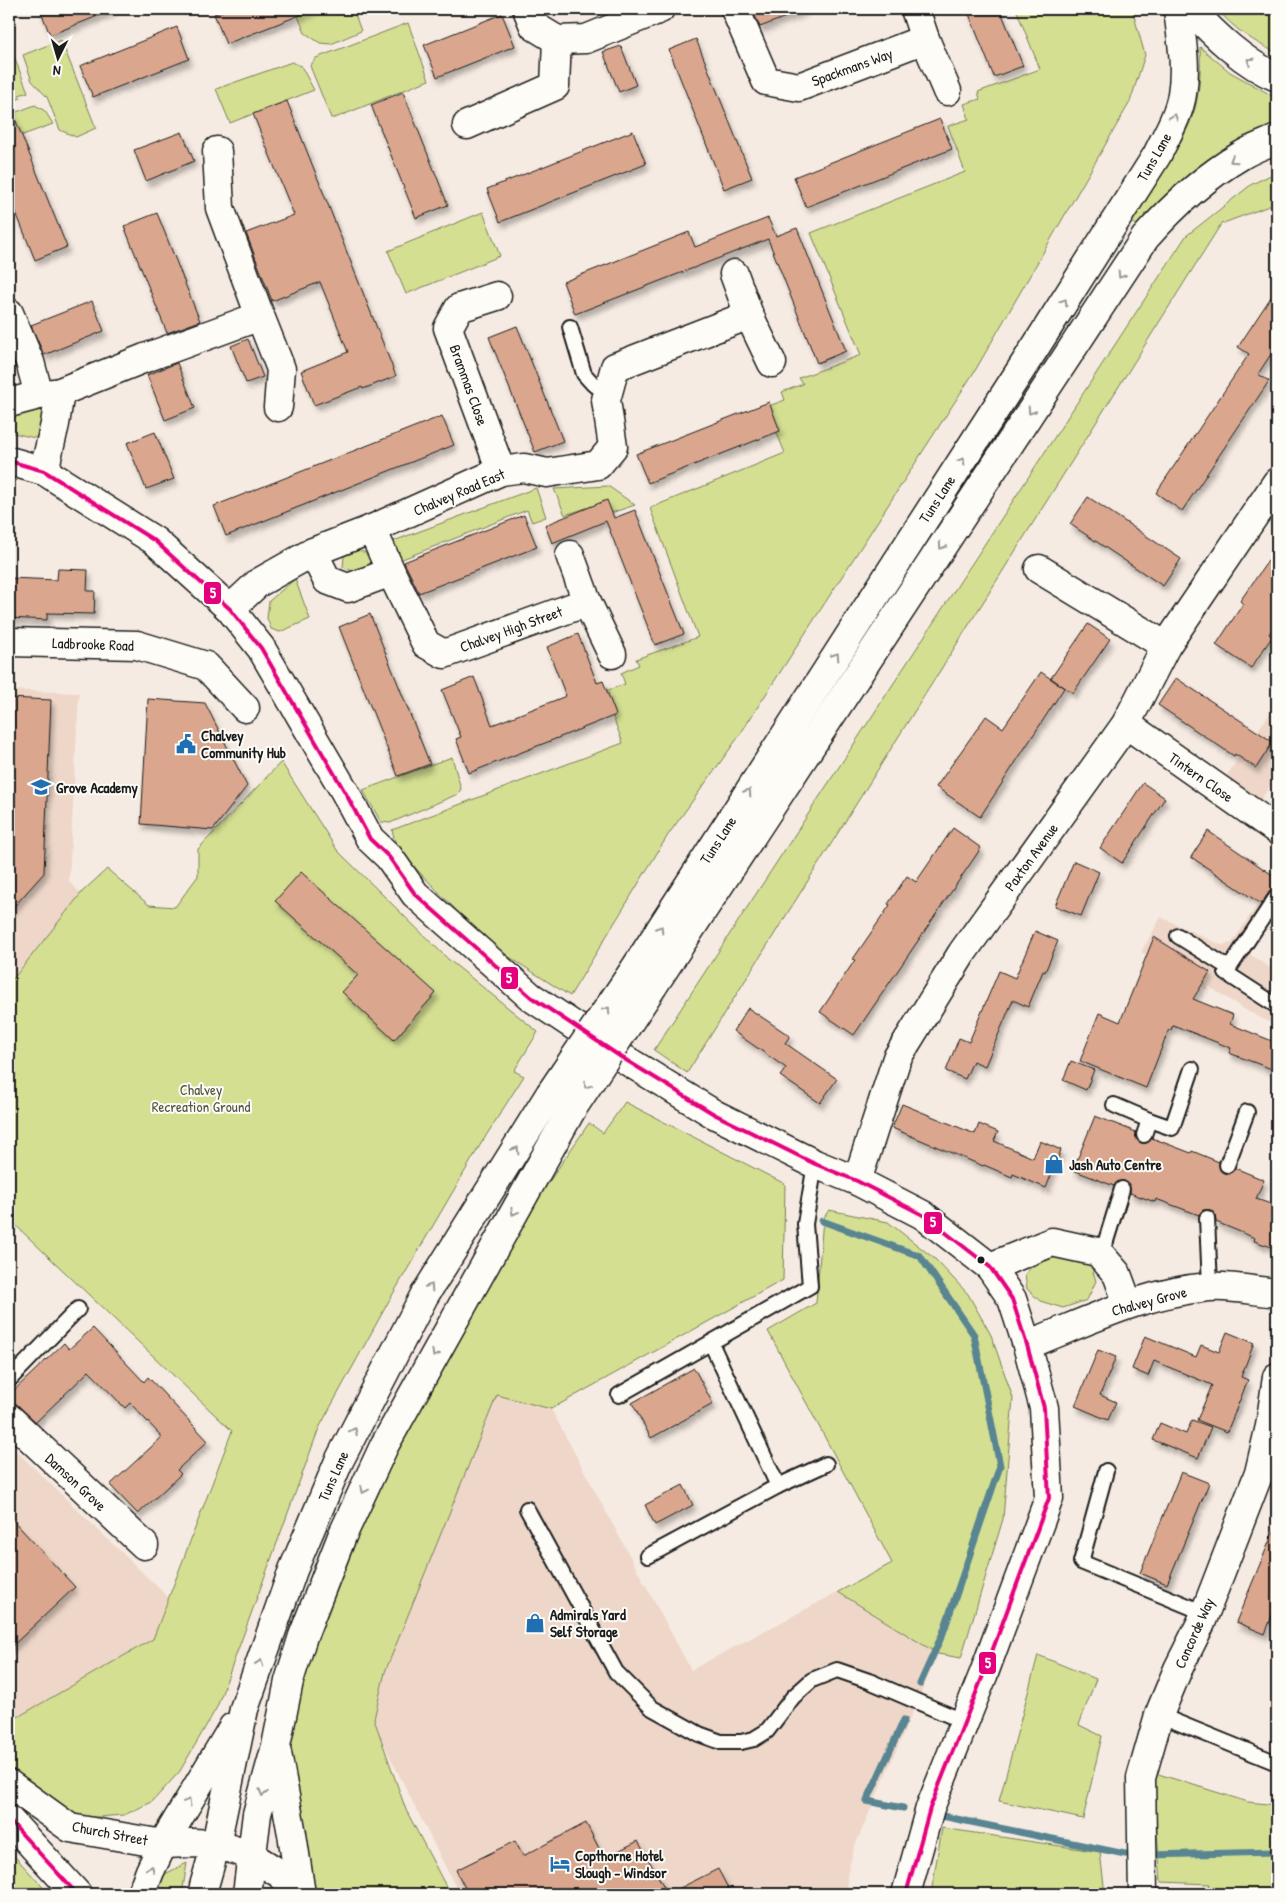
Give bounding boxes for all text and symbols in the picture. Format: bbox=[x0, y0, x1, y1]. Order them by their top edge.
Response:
north arrow bbox=[32, 32, 82, 82]
street label: Spackmans Way bbox=[809, 43, 895, 91]
one-way arrow bbox=[1246, 58, 1256, 67]
text: N bbox=[52, 62, 61, 81]
one-way arrow bbox=[1168, 114, 1178, 122]
street label: Tuns Lane bbox=[1132, 129, 1176, 185]
one-way arrow bbox=[1230, 154, 1239, 164]
one-way arrow bbox=[1118, 269, 1127, 279]
one-way arrow bbox=[1058, 298, 1068, 307]
street label: Brammas Close bbox=[445, 342, 493, 428]
one-way arrow bbox=[1028, 405, 1038, 414]
one-way arrow bbox=[956, 457, 966, 466]
street label: Chalvey Road East bbox=[410, 463, 509, 521]
street label: Tuns Lane bbox=[914, 471, 960, 527]
one-way arrow bbox=[939, 541, 948, 550]
line badge: 5 bbox=[203, 581, 222, 605]
text: 5 bbox=[210, 583, 216, 602]
street label: Chalvey High Street bbox=[457, 600, 566, 657]
street label: Ladbrooke Road bbox=[52, 632, 134, 656]
one-way arrow bbox=[830, 652, 840, 661]
place label: Chalvey Community Hub bbox=[201, 725, 286, 764]
public building icon: Chalvey Community Hub bbox=[175, 733, 197, 755]
street label: Tintern Close bbox=[1165, 747, 1237, 807]
school or university icon: Grove Academy bbox=[30, 776, 52, 798]
place label: Grove Academy bbox=[56, 777, 138, 799]
one-way arrow bbox=[742, 789, 752, 798]
street label: Tuns Lane bbox=[695, 812, 741, 868]
street label: Paxton Avenue bbox=[999, 819, 1063, 895]
one-way arrow bbox=[654, 925, 663, 935]
line badge: 5 bbox=[500, 966, 519, 990]
text: 5 bbox=[506, 968, 512, 987]
one-way arrow bbox=[601, 1006, 610, 1016]
park label: Chalvey Recreation Ground bbox=[152, 1079, 250, 1117]
one-way arrow bbox=[584, 1080, 593, 1089]
one-way arrow bbox=[509, 1146, 519, 1155]
shop icon: Jash Auto Centre bbox=[1043, 1153, 1065, 1175]
place label: Jash Auto Centre bbox=[1069, 1154, 1162, 1175]
one-way arrow bbox=[510, 1207, 520, 1216]
line badge: 5 bbox=[923, 1211, 943, 1235]
text: 5 bbox=[930, 1212, 936, 1231]
unlabelled marker bbox=[976, 1255, 986, 1265]
street label: Chalvey Grove bbox=[1109, 1281, 1189, 1321]
one-way arrow bbox=[423, 1284, 433, 1293]
one-way arrow bbox=[431, 1349, 441, 1358]
one-way arrow bbox=[348, 1427, 358, 1436]
street label: Tuns Lane bbox=[313, 1447, 353, 1505]
street label: Damson Grove bbox=[41, 1448, 111, 1516]
one-way arrow bbox=[359, 1485, 370, 1494]
street label: Concorde Way bbox=[1169, 1594, 1219, 1672]
place label: Admirals Yard Self Storage bbox=[550, 1604, 626, 1643]
shop icon: Admirals Yard Self Storage bbox=[524, 1612, 546, 1634]
line badge: 5 bbox=[978, 1651, 997, 1675]
text: 5 bbox=[985, 1653, 991, 1672]
one-way arrow bbox=[254, 1659, 264, 1668]
one-way arrow bbox=[258, 1789, 268, 1797]
one-way arrow bbox=[181, 1798, 191, 1807]
street label: Church Street bbox=[70, 1815, 151, 1851]
place label: Copthorne Hotel Slough - Windsor bbox=[575, 1845, 667, 1884]
hotel icon: Copthorne Hotel Slough - Windsor bbox=[549, 1853, 571, 1875]
one-way arrow bbox=[145, 1865, 156, 1874]

